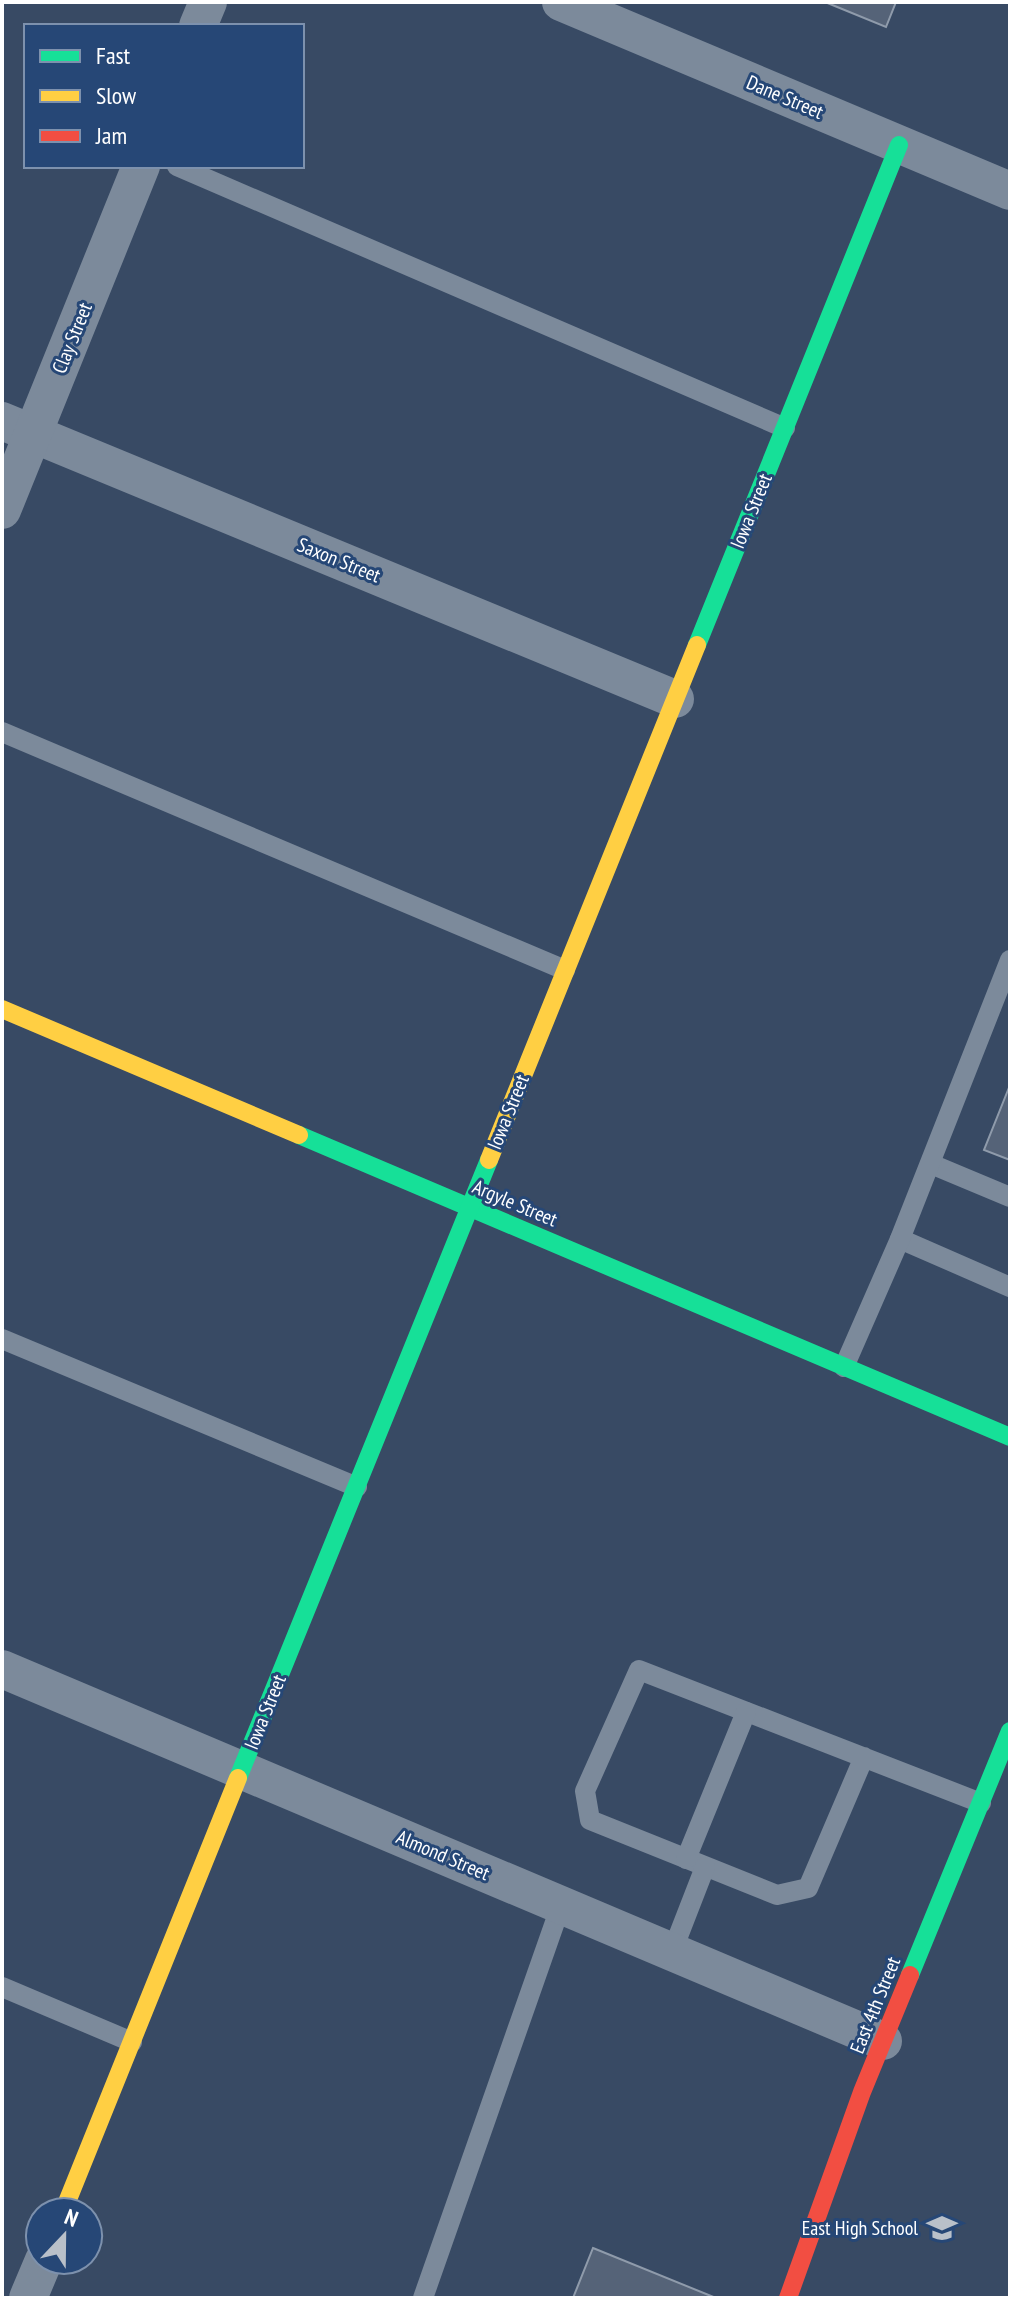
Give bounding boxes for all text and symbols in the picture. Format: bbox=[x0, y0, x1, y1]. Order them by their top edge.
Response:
legend bbox=[24, 24, 304, 168]
text: Fast bbox=[96, 40, 131, 71]
street label: Dane Street bbox=[743, 69, 828, 125]
text: Slow bbox=[96, 80, 137, 111]
text: Jam bbox=[95, 120, 127, 151]
street label: Clay Street bbox=[46, 298, 98, 377]
street label: Iowa Street bbox=[724, 469, 778, 552]
street label: Saxon Street bbox=[294, 532, 385, 589]
street label: Iowa Street bbox=[481, 1070, 535, 1153]
street label: Argyle Street bbox=[469, 1174, 562, 1233]
street label: Iowa Street bbox=[238, 1670, 292, 1753]
street label: Almond Street bbox=[392, 1824, 494, 1886]
street label: East 4th Street bbox=[844, 1952, 906, 2057]
north arrow bbox=[24, 2196, 104, 2276]
text: N bbox=[61, 2202, 82, 2233]
school or university icon: East High School bbox=[925, 2211, 959, 2245]
place label: East High School bbox=[802, 2215, 918, 2241]

